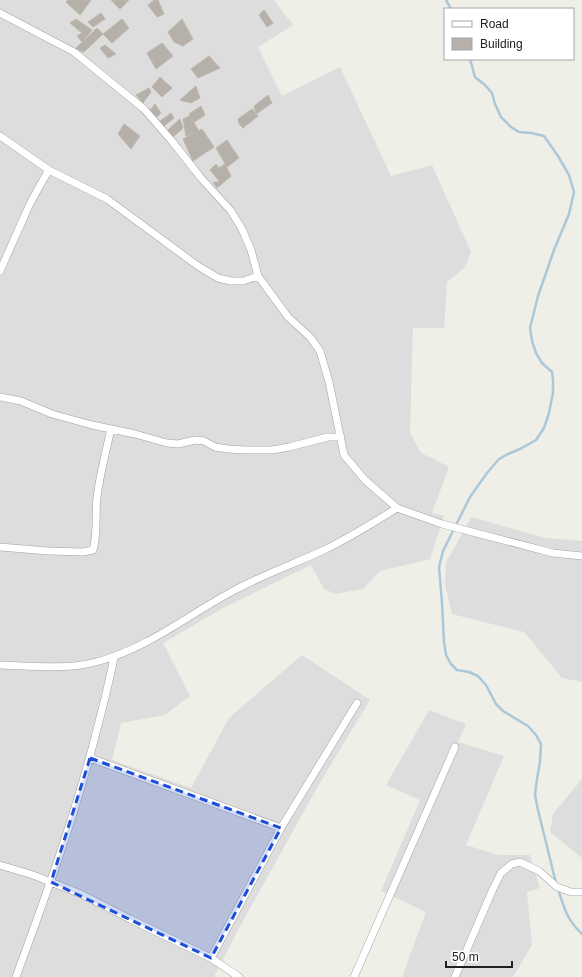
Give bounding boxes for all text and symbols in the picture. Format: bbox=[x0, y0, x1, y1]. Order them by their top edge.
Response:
legend bbox=[444, 8, 574, 60]
text: Road bbox=[480, 17, 509, 31]
text: Building bbox=[480, 37, 523, 51]
scale bar bbox=[446, 943, 512, 969]
text: 50 m bbox=[452, 950, 479, 964]

